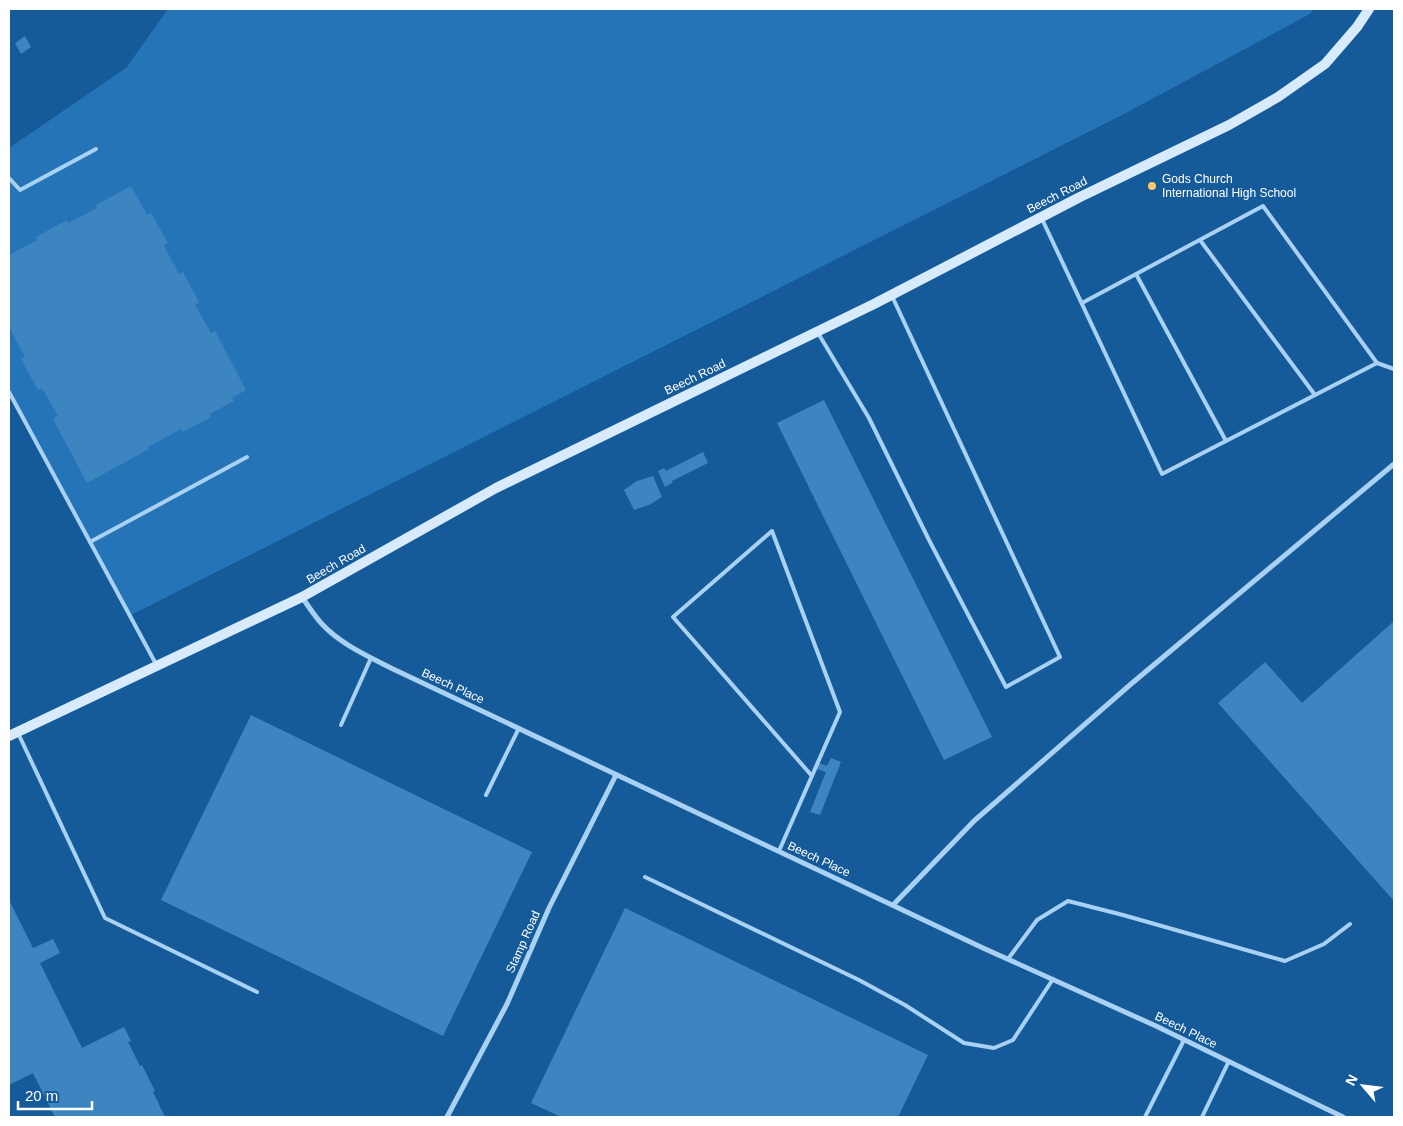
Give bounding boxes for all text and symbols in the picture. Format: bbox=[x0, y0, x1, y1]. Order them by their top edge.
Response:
place label: Gods Church International High School bbox=[1162, 172, 1296, 200]
street label: Beech Road bbox=[1024, 174, 1090, 216]
marker: Gods Church International High School bbox=[1146, 180, 1158, 192]
street label: Beech Road bbox=[662, 356, 728, 398]
street label: Beech Road bbox=[304, 541, 368, 587]
street label: Beech Place bbox=[420, 665, 487, 707]
street label: Beech Place bbox=[786, 838, 853, 880]
street label: Stamp Road bbox=[503, 909, 543, 975]
street label: Beech Place bbox=[1153, 1009, 1220, 1051]
north arrow bbox=[1338, 1061, 1388, 1111]
text: N bbox=[1342, 1072, 1361, 1088]
scale bar bbox=[18, 1078, 91, 1110]
text: 20 m bbox=[25, 1087, 58, 1104]

